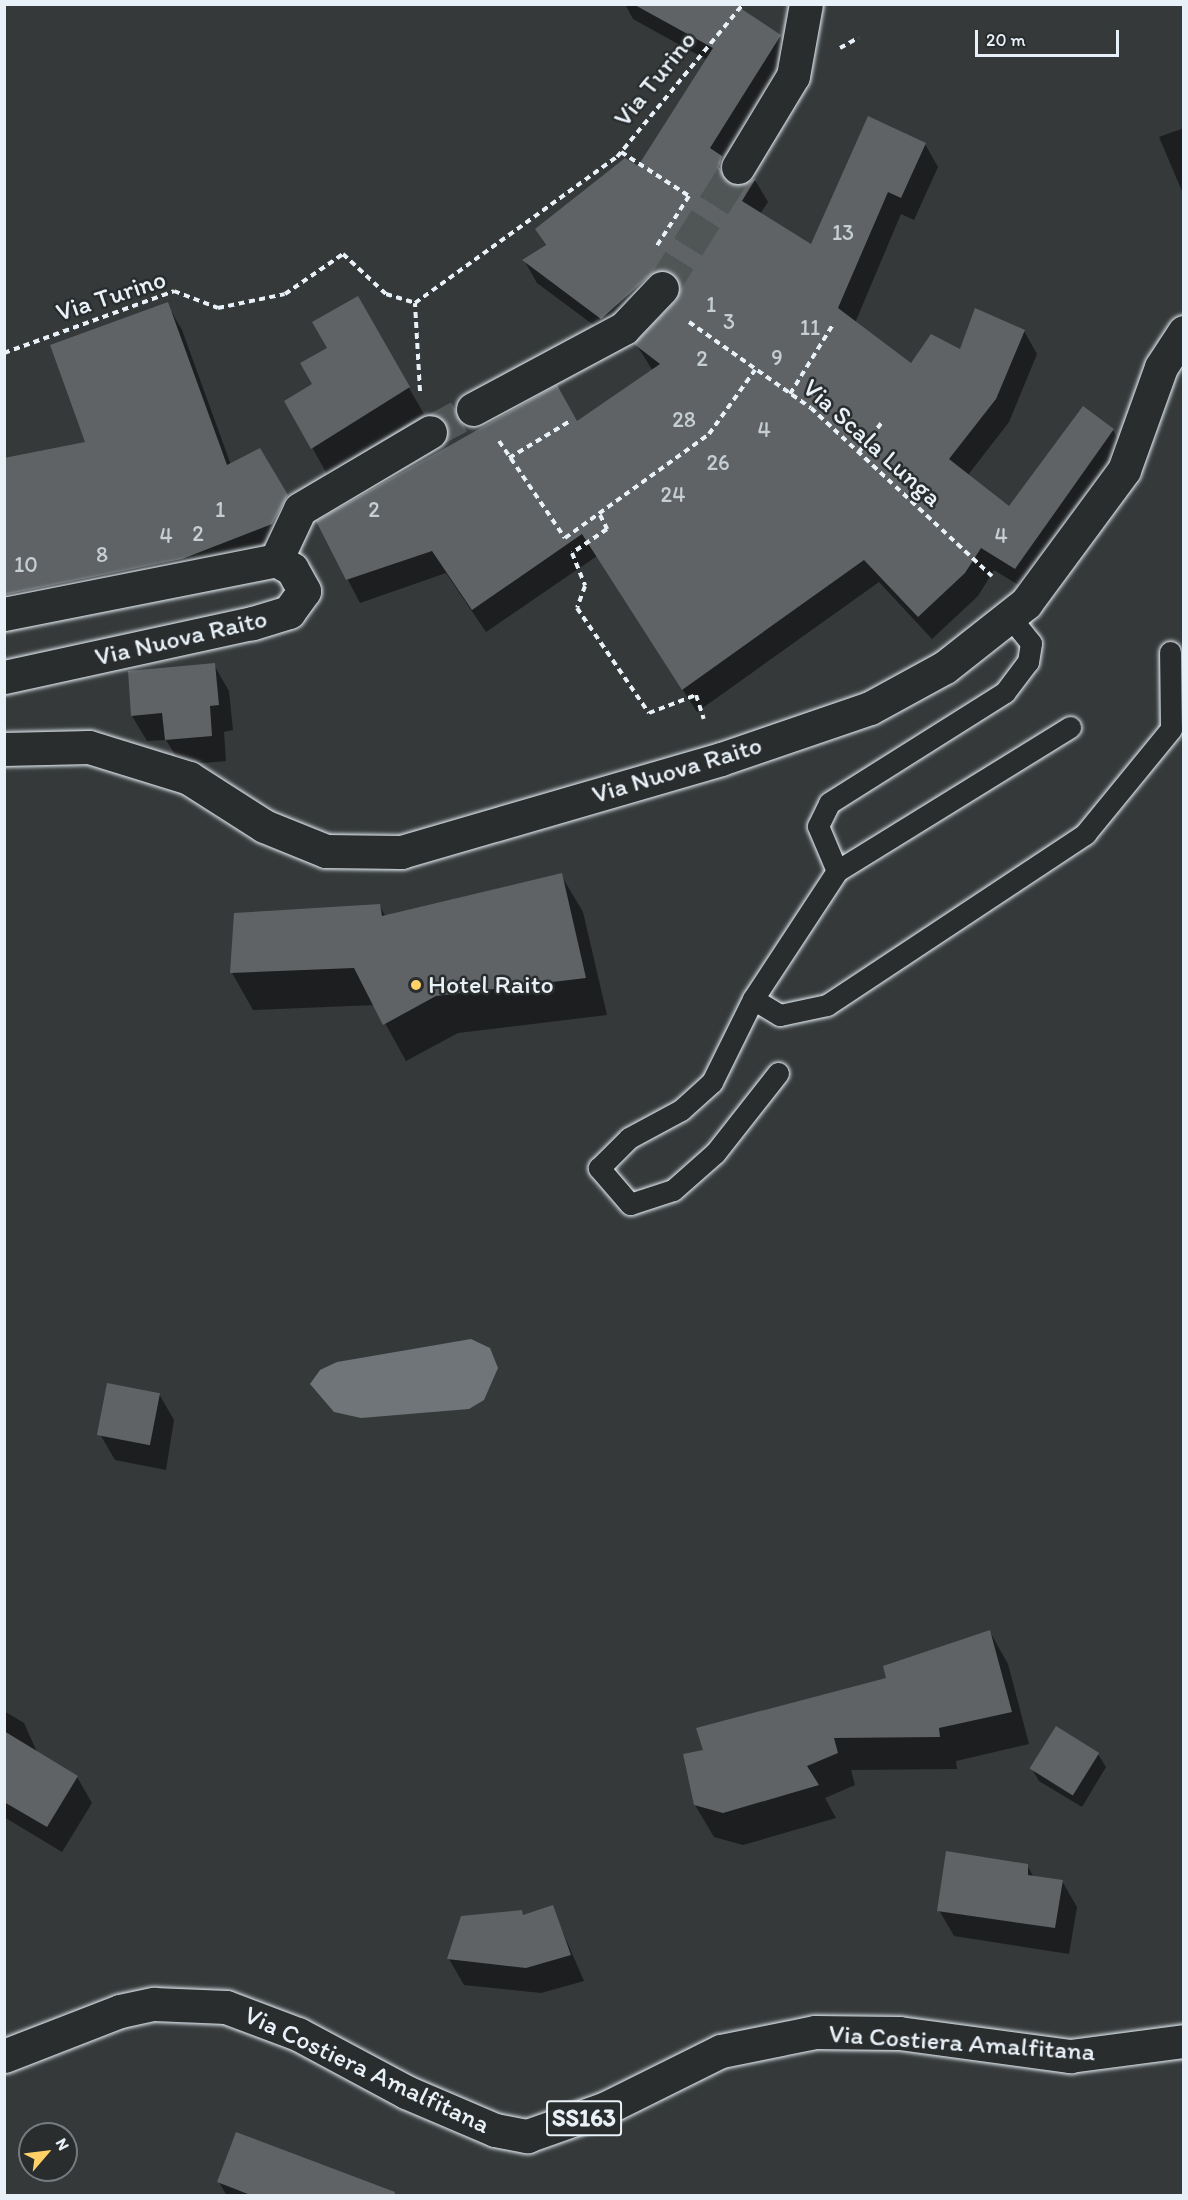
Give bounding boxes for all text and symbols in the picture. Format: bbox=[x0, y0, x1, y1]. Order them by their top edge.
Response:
scale bar bbox=[978, 18, 1122, 56]
street label: Via Turino bbox=[608, 26, 702, 132]
text: 20 m bbox=[986, 29, 1026, 51]
house number: 13 bbox=[832, 220, 854, 246]
street label: Via Turino bbox=[53, 264, 169, 328]
house number: 1 bbox=[706, 292, 716, 318]
house number: 3 bbox=[723, 309, 735, 335]
house number: 11 bbox=[800, 315, 820, 341]
house number: 9 bbox=[771, 345, 783, 371]
house number: 2 bbox=[696, 346, 708, 372]
street label: Via Scala Lunga bbox=[797, 373, 947, 513]
house number: 28 bbox=[672, 407, 696, 433]
house number: 4 bbox=[757, 417, 771, 443]
house number: 26 bbox=[706, 450, 730, 476]
house number: 24 bbox=[661, 482, 685, 508]
house number: 1 bbox=[215, 497, 225, 523]
house number: 2 bbox=[368, 497, 380, 523]
house number: 2 bbox=[192, 521, 204, 547]
house number: 4 bbox=[159, 523, 173, 549]
house number: 4 bbox=[994, 523, 1008, 549]
house number: 8 bbox=[96, 542, 108, 568]
house number: 10 bbox=[14, 552, 38, 578]
street label: Via Nuova Raito bbox=[92, 603, 270, 673]
street label: Via Nuova Raito bbox=[588, 729, 766, 811]
place label: Hotel Raito bbox=[428, 969, 553, 1001]
marker: Hotel Raito bbox=[409, 978, 423, 992]
street label: Via Costiera Amalfitana bbox=[239, 1999, 495, 2141]
street label: Via Costiera Amalfitana bbox=[827, 2018, 1097, 2068]
road number: SS163 bbox=[545, 2097, 623, 2139]
north arrow bbox=[18, 2122, 78, 2182]
text: N bbox=[52, 2135, 73, 2153]

